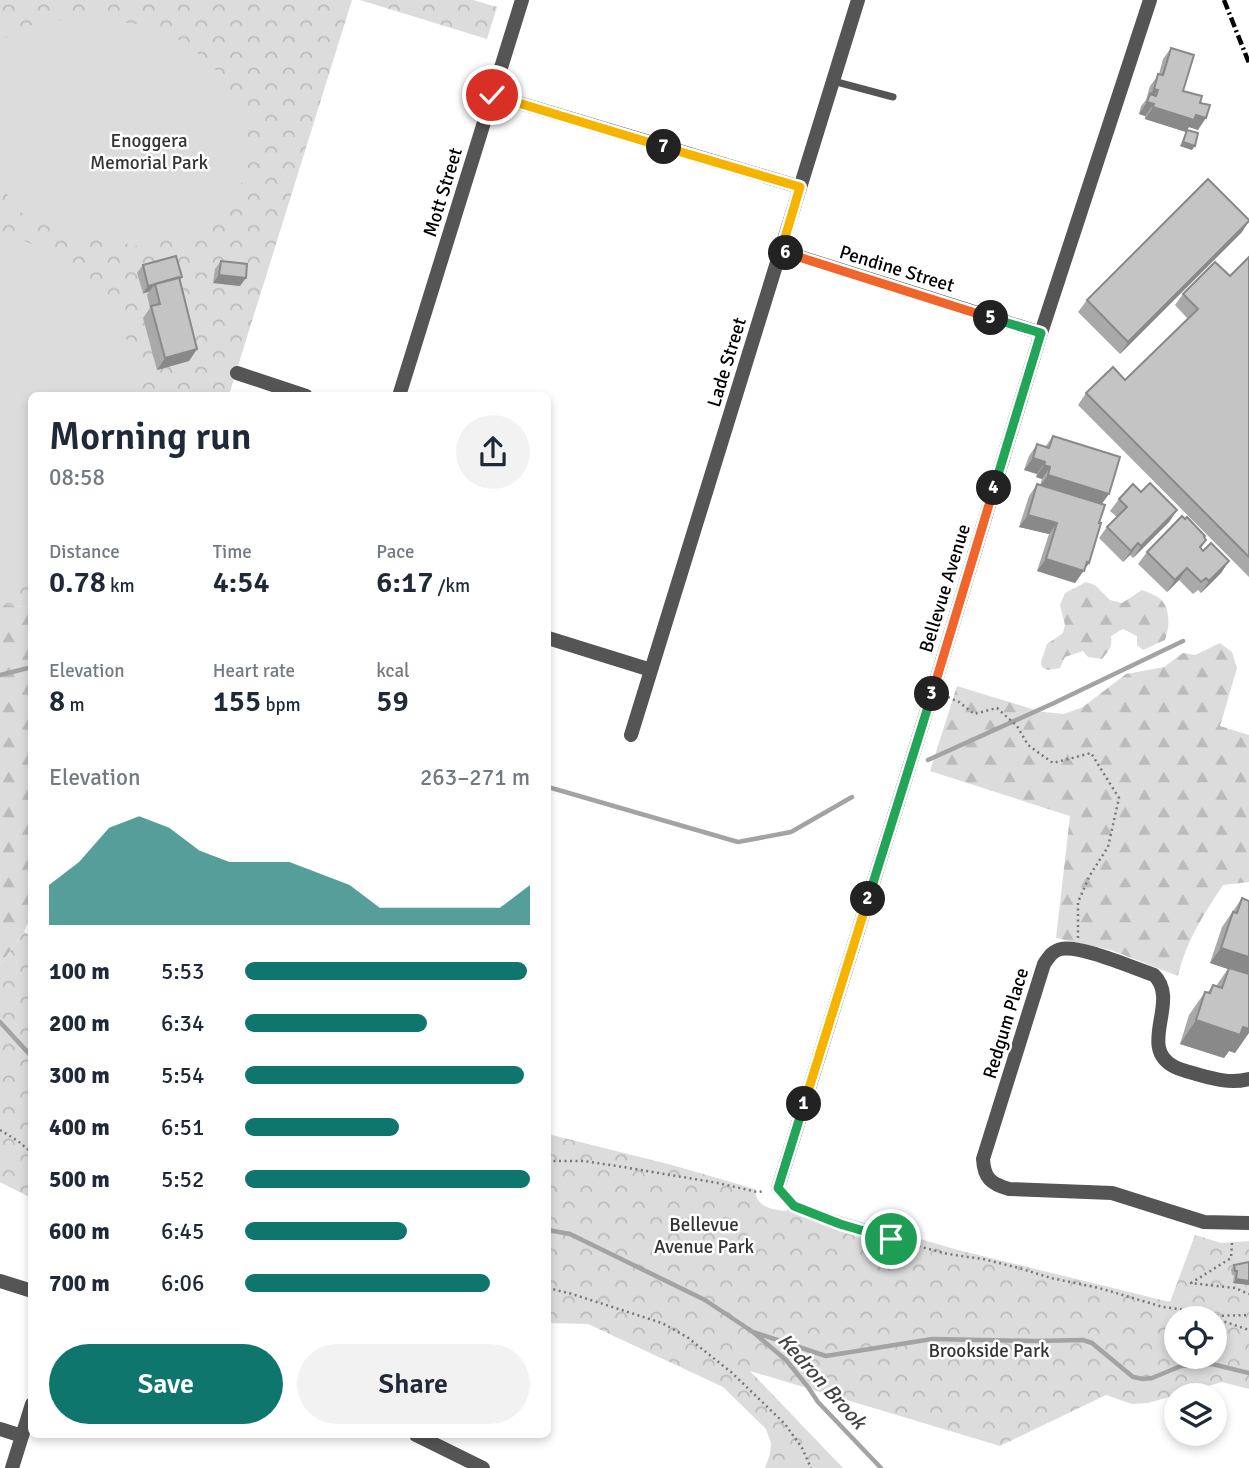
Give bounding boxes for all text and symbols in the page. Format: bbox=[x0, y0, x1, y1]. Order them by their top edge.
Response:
pin bbox=[462, 65, 522, 125]
icon: check bbox=[473, 76, 511, 114]
park label: Enoggera Memorial Park bbox=[90, 129, 209, 175]
pin: 7 bbox=[646, 130, 682, 164]
text: 7 bbox=[658, 134, 669, 158]
street label: Mott Street bbox=[418, 144, 468, 240]
pin: 6 bbox=[768, 236, 804, 270]
text: 6 bbox=[780, 240, 791, 264]
street label: Pendine Street bbox=[836, 240, 957, 298]
pin: 5 bbox=[974, 300, 1009, 336]
text: 5 bbox=[985, 305, 996, 329]
street label: Lade Street bbox=[702, 314, 752, 410]
text: Morning run bbox=[49, 413, 252, 460]
button: share bbox=[456, 415, 530, 489]
text: 08:58 bbox=[49, 463, 105, 492]
pin: 4 bbox=[976, 470, 1012, 505]
text: 4 bbox=[988, 475, 999, 499]
street label: Bellevue Avenue bbox=[914, 521, 976, 655]
text: Distance bbox=[49, 540, 120, 564]
text: Time bbox=[213, 540, 252, 564]
text: Pace bbox=[376, 540, 415, 564]
text: 0.78 bbox=[49, 564, 106, 601]
text: 4:54 bbox=[213, 564, 270, 601]
text: 6:17 bbox=[376, 564, 433, 601]
text: km bbox=[106, 574, 135, 598]
text: /km bbox=[433, 574, 470, 598]
text: Elevation bbox=[49, 659, 125, 683]
text: Heart rate bbox=[213, 659, 295, 683]
text: kcal bbox=[376, 659, 410, 683]
pin: 3 bbox=[914, 676, 950, 712]
text: 3 bbox=[926, 681, 937, 705]
text: 8 bbox=[49, 683, 65, 720]
text: 155 bbox=[213, 683, 261, 720]
text: 59 bbox=[376, 683, 409, 720]
text: m bbox=[65, 693, 85, 717]
text: bpm bbox=[261, 693, 301, 717]
text: Elevation bbox=[49, 763, 141, 792]
text: 263–271 m bbox=[420, 763, 530, 792]
pin: 2 bbox=[850, 881, 886, 916]
text: 2 bbox=[862, 886, 873, 910]
text: 100 m bbox=[49, 957, 110, 986]
text: 5:53 bbox=[161, 957, 204, 986]
street label: Redgum Place bbox=[978, 965, 1034, 1082]
text: 200 m bbox=[49, 1009, 110, 1038]
text: 6:34 bbox=[161, 1009, 204, 1038]
text: 300 m bbox=[49, 1061, 110, 1090]
text: 5:54 bbox=[161, 1061, 204, 1090]
pin: 1 bbox=[786, 1086, 822, 1122]
text: 1 bbox=[798, 1091, 809, 1115]
text: 400 m bbox=[49, 1113, 110, 1142]
text: 6:51 bbox=[161, 1113, 204, 1142]
text: 500 m bbox=[49, 1165, 110, 1194]
text: 5:52 bbox=[161, 1165, 204, 1194]
pin bbox=[861, 1209, 921, 1269]
park label: Bellevue Avenue Park bbox=[654, 1213, 755, 1259]
text: 600 m bbox=[49, 1217, 110, 1246]
text: 6:45 bbox=[161, 1217, 204, 1246]
icon: arrive bbox=[872, 1220, 910, 1258]
text: 700 m bbox=[49, 1269, 110, 1298]
text: 6:06 bbox=[161, 1269, 204, 1298]
map controls bbox=[1164, 1306, 1227, 1446]
button: locate bbox=[1164, 1306, 1227, 1369]
water label: Kedron Brook bbox=[772, 1328, 874, 1436]
park label: Brookside Park bbox=[929, 1339, 1050, 1363]
button: Save bbox=[49, 1344, 283, 1424]
button: Share bbox=[297, 1344, 530, 1424]
button: layers bbox=[1164, 1383, 1227, 1446]

